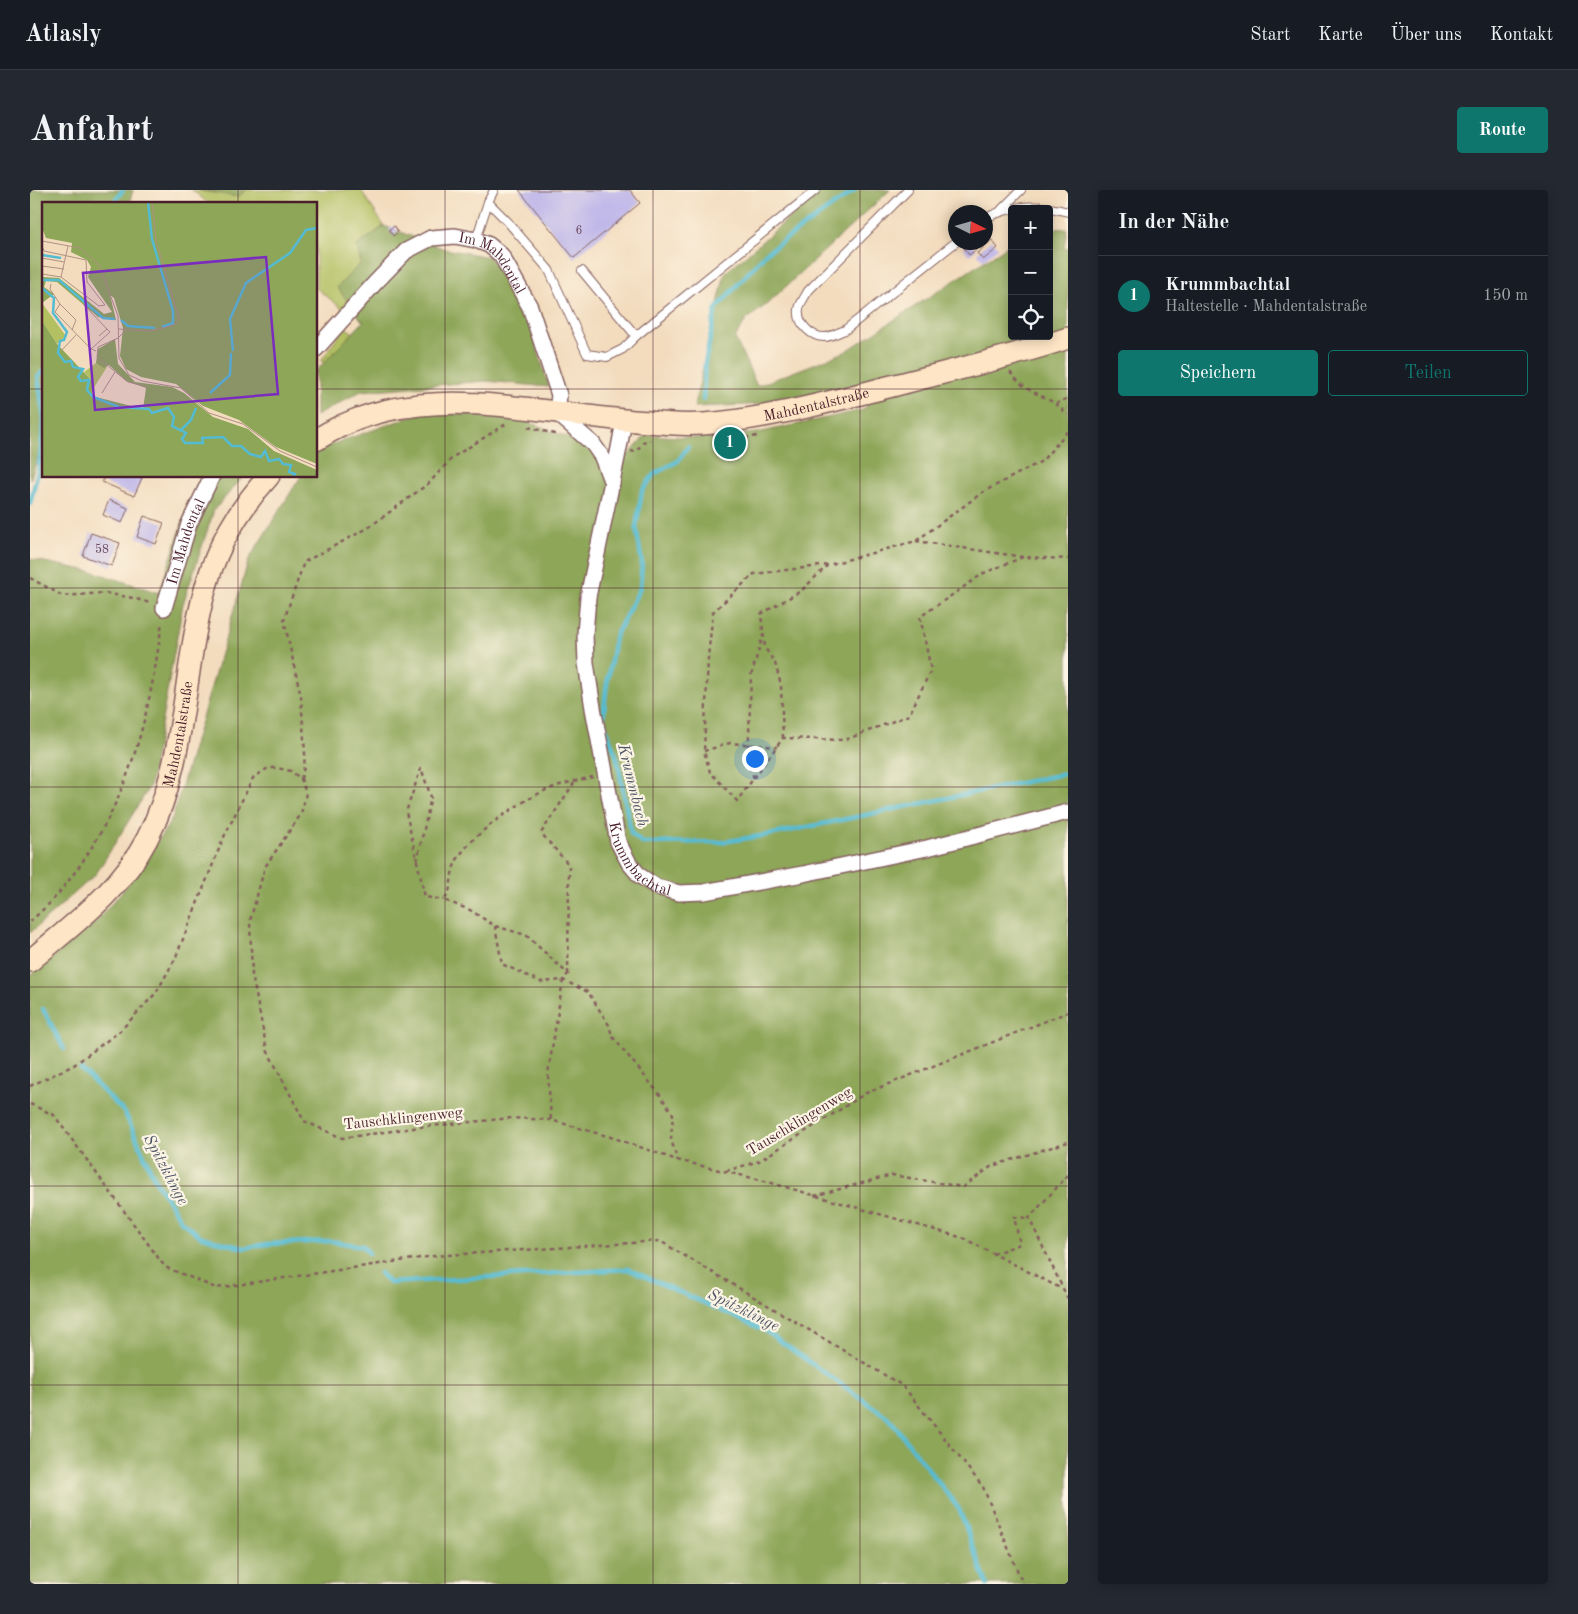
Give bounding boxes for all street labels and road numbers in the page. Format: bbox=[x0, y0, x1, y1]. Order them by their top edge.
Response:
street label: Im Mahdental bbox=[457, 231, 527, 297]
street label: Mahdentalstraße bbox=[762, 386, 871, 425]
street label: Im Mahdental bbox=[165, 497, 209, 587]
street label: Mahdentalstraße bbox=[162, 680, 196, 790]
street label: Krummbachtal bbox=[605, 821, 672, 899]
street label: Tauschklingenweg bbox=[745, 1085, 855, 1160]
street label: Tauschklingenweg bbox=[343, 1106, 463, 1133]

